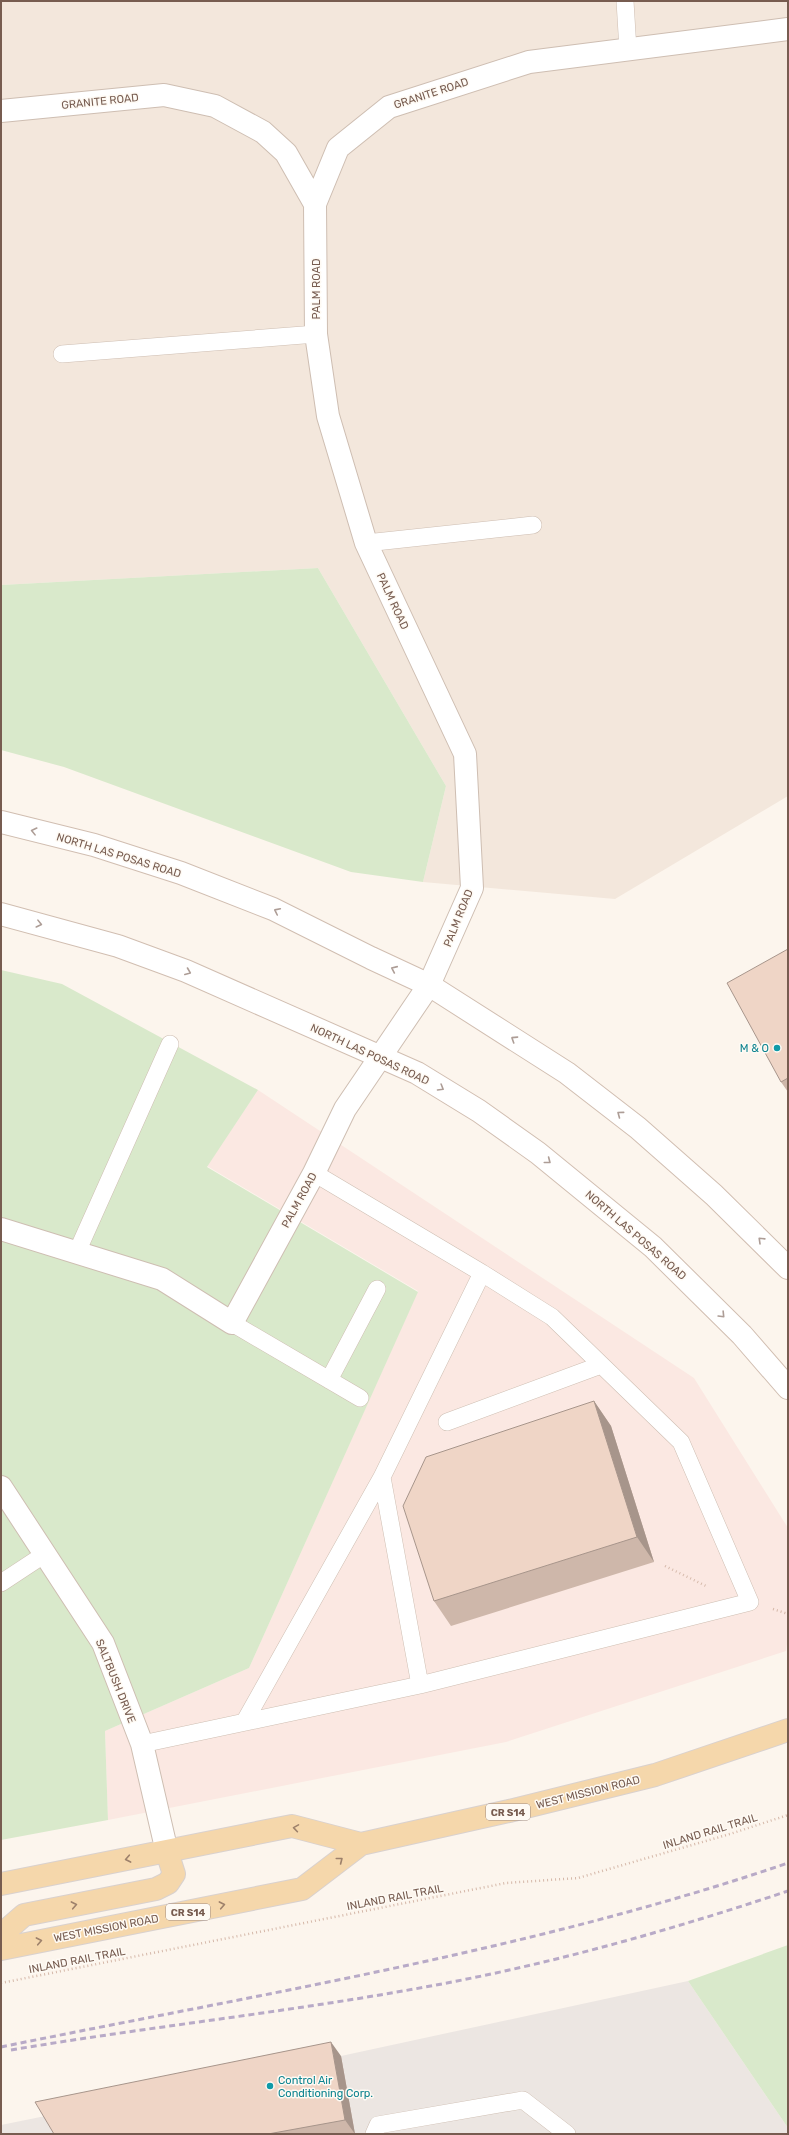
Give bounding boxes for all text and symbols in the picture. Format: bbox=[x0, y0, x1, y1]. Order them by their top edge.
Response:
street label: GRANITE ROAD bbox=[392, 75, 470, 112]
street label: GRANITE ROAD bbox=[61, 91, 139, 112]
street label: PALM ROAD bbox=[310, 258, 323, 320]
street label: PALM ROAD bbox=[374, 571, 411, 632]
one-way arrow bbox=[31, 827, 38, 835]
street label: NORTH LAS POSAS ROAD bbox=[55, 830, 183, 881]
street label: PALM ROAD bbox=[441, 887, 476, 949]
one-way arrow bbox=[274, 908, 281, 916]
one-way arrow bbox=[36, 919, 42, 927]
one-way arrow bbox=[390, 966, 398, 974]
one-way arrow bbox=[185, 967, 192, 975]
street label: NORTH LAS POSAS ROAD bbox=[308, 1021, 431, 1088]
one-way arrow bbox=[511, 1037, 518, 1044]
place label: M & O bbox=[740, 1042, 769, 1055]
marker: M & O bbox=[772, 1043, 782, 1053]
one-way arrow bbox=[437, 1083, 444, 1090]
one-way arrow bbox=[618, 1112, 625, 1119]
one-way arrow bbox=[544, 1156, 551, 1163]
street label: PALM ROAD bbox=[279, 1170, 320, 1230]
street label: NORTH LAS POSAS ROAD bbox=[583, 1188, 689, 1283]
one-way arrow bbox=[758, 1237, 766, 1244]
one-way arrow bbox=[717, 1310, 725, 1318]
street label: SALTBUSH DRIVE bbox=[93, 1637, 138, 1725]
street label: WEST MISSION ROAD bbox=[535, 1773, 641, 1812]
road number: CR S14 bbox=[486, 1804, 530, 1820]
street label: INLAND RAIL TRAIL bbox=[661, 1811, 759, 1852]
one-way arrow bbox=[293, 1824, 299, 1833]
one-way arrow bbox=[125, 1855, 131, 1863]
one-way arrow bbox=[336, 1858, 343, 1865]
street label: INLAND RAIL TRAIL bbox=[346, 1882, 445, 1913]
one-way arrow bbox=[71, 1901, 77, 1910]
one-way arrow bbox=[219, 1902, 225, 1910]
road number: CR S14 bbox=[166, 1904, 210, 1920]
street label: WEST MISSION ROAD bbox=[52, 1912, 160, 1945]
one-way arrow bbox=[36, 1938, 42, 1946]
street label: INLAND RAIL TRAIL bbox=[28, 1945, 127, 1976]
place label: Control Air Conditioning Corp. bbox=[278, 2074, 373, 2100]
marker: Control Air Conditioning Corp. bbox=[265, 2081, 275, 2091]

